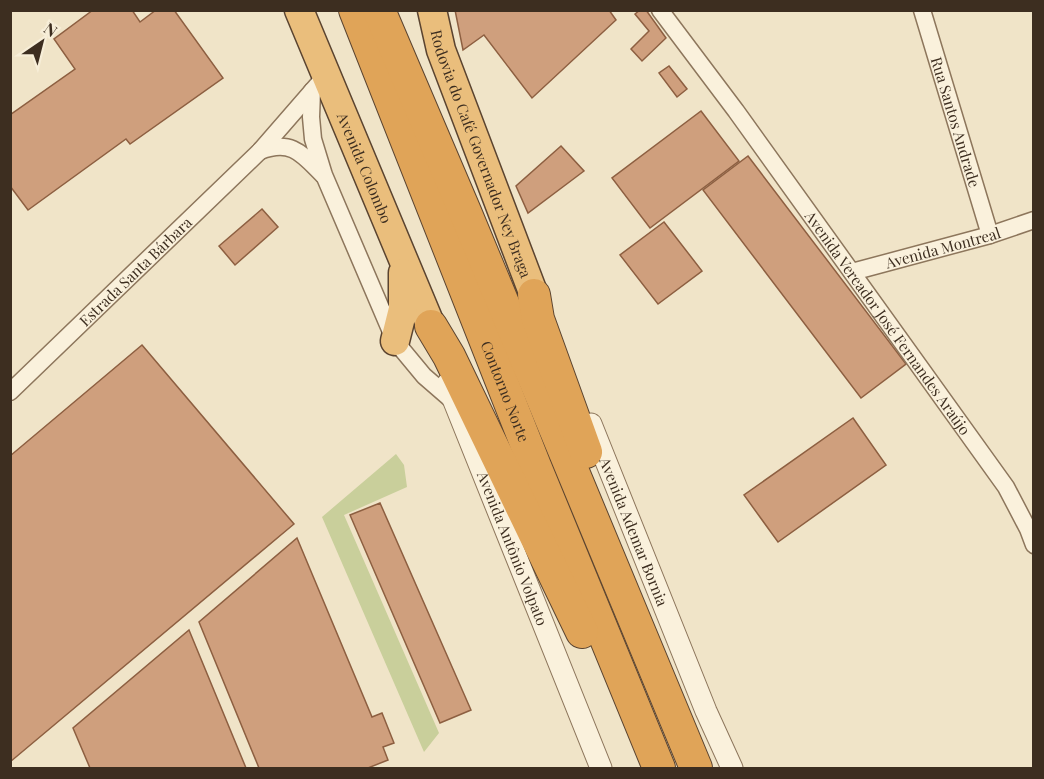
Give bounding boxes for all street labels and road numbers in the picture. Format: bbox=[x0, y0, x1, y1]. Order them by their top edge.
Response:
street label: Rodovia do Café Governador Ney Braga bbox=[427, 28, 537, 281]
street label: Rua Santos Andrade bbox=[927, 54, 985, 190]
street label: Avenida Colombo bbox=[333, 108, 397, 226]
street label: Avenida Vereador José Fernandes Araújo bbox=[800, 206, 975, 439]
street label: Estrada Santa Bárbara bbox=[75, 212, 196, 330]
street label: Avenida Montreal bbox=[882, 222, 1003, 273]
street label: Contorno Norte bbox=[477, 338, 534, 445]
street label: Avenida Ademar Bornia bbox=[595, 453, 673, 610]
street label: Avenida Antônio Volpato bbox=[473, 467, 553, 628]

